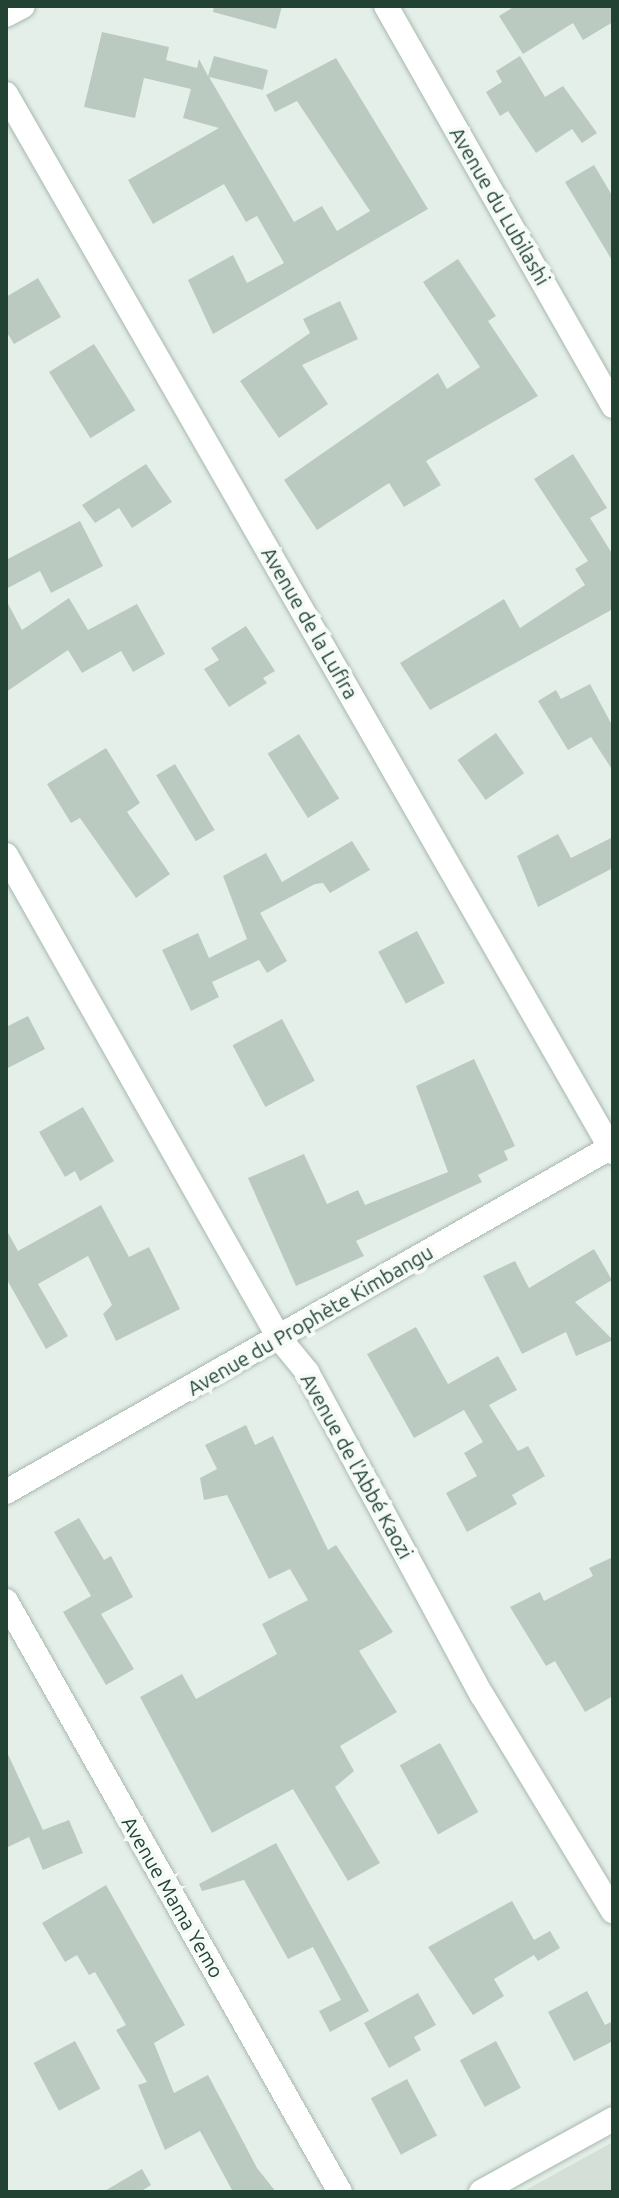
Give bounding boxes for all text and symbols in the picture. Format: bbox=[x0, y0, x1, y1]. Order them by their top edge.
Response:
street label: Avenue du Lubilashi bbox=[445, 123, 555, 289]
street label: Avenue de la Lufira bbox=[257, 543, 363, 703]
street label: Avenue du Prophète Kimbangu bbox=[183, 1240, 437, 1400]
street label: Avenue de l'Abbé Kaozi bbox=[296, 1369, 418, 1563]
street label: Avenue Mama Yemo bbox=[117, 1812, 229, 1982]

